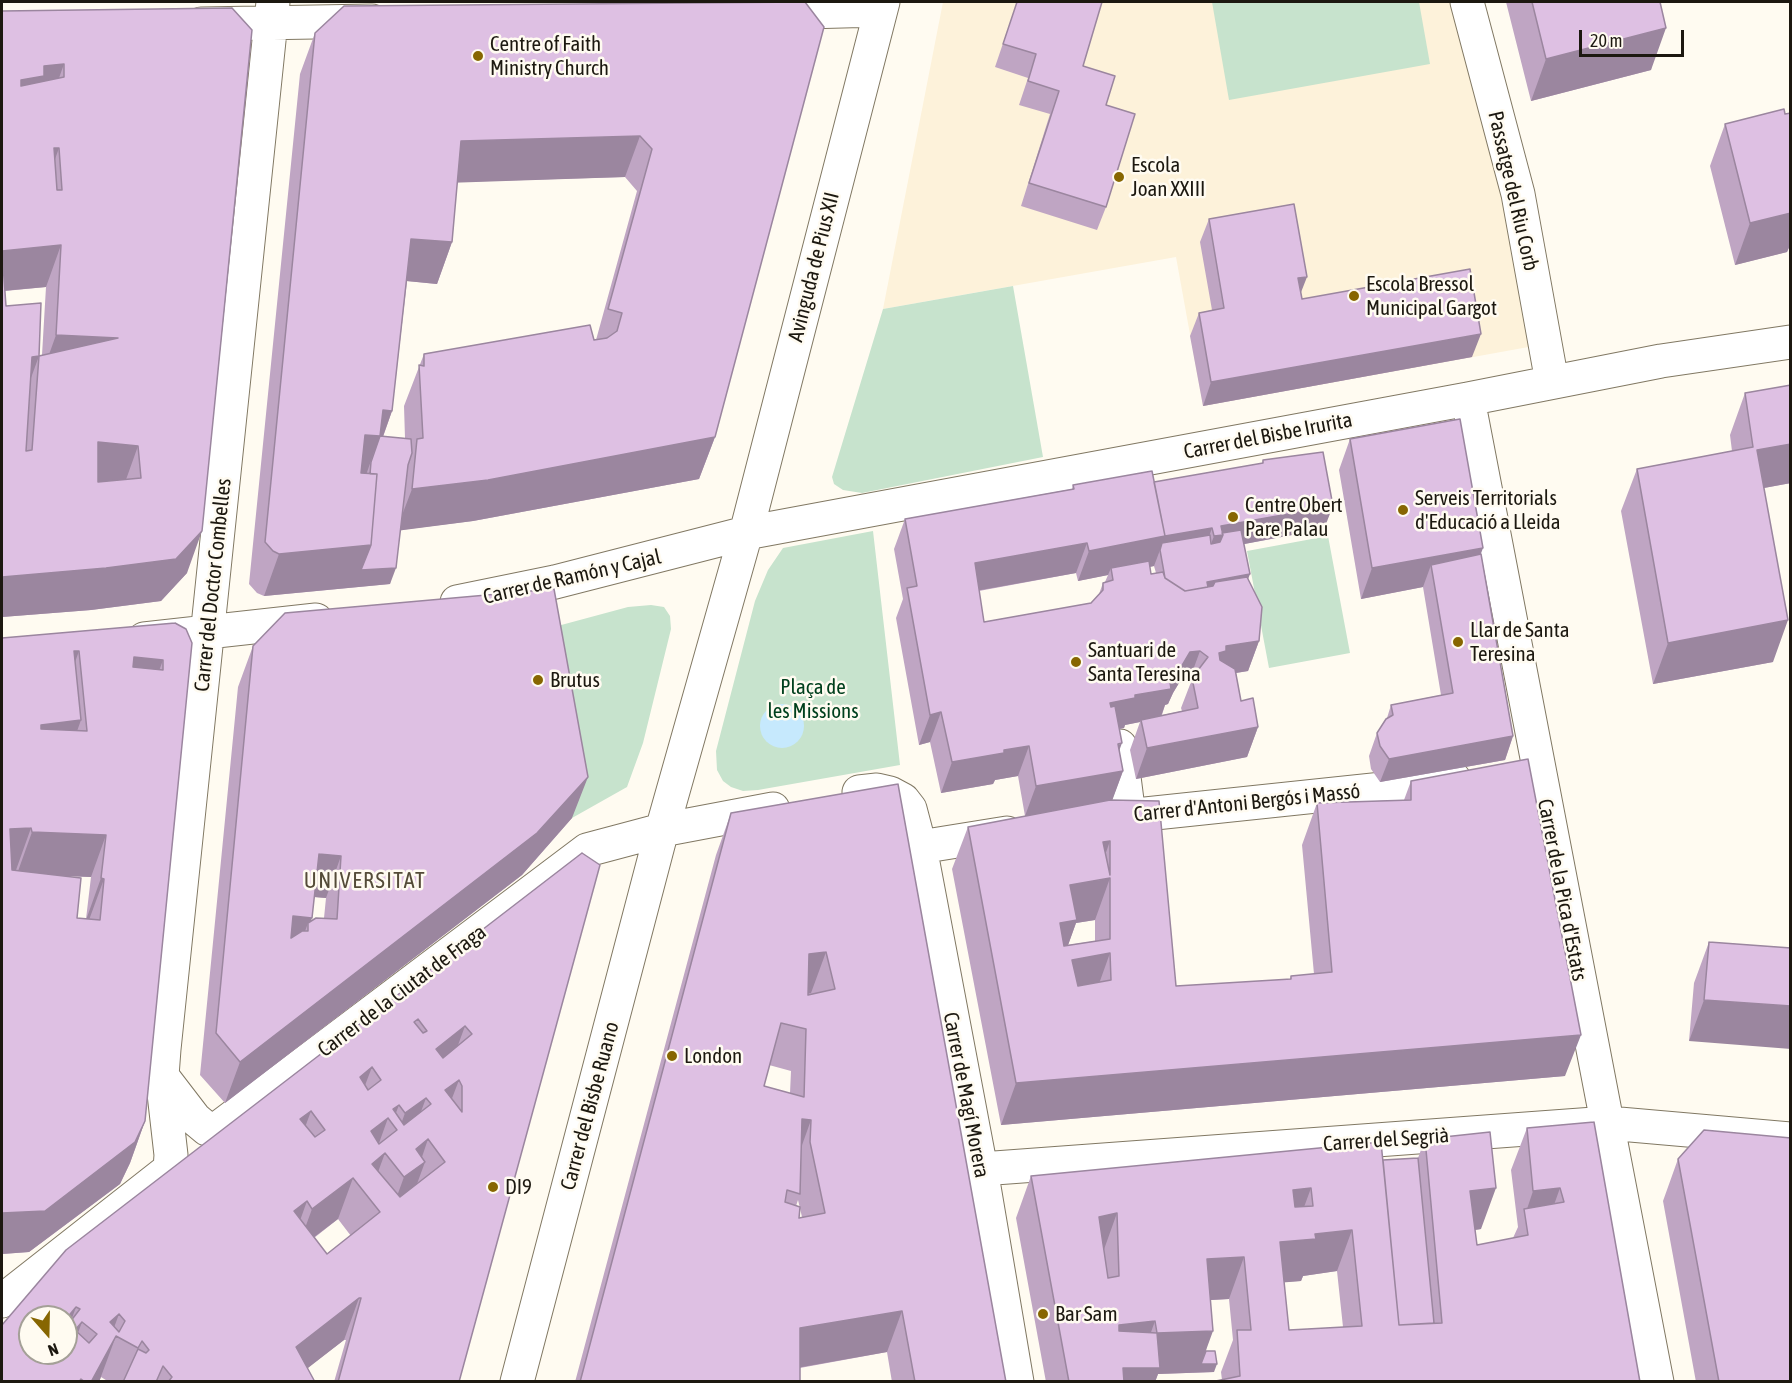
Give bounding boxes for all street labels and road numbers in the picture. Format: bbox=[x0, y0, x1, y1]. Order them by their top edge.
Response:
street label: Passatge del Riu Corb bbox=[1482, 109, 1544, 273]
street label: Avinguda de Pius XII bbox=[783, 190, 845, 344]
street label: Carrer del Bisbe Irurita bbox=[1182, 407, 1354, 465]
street label: Carrer del Doctor Combelles bbox=[189, 477, 237, 693]
street label: Carrer de Ramón y Cajal bbox=[481, 544, 663, 610]
street label: Carrer d'Antoni Bergós i Massó bbox=[1132, 779, 1362, 827]
street label: Carrer de la Pica d'Estats bbox=[1532, 797, 1592, 983]
street label: Carrer de la Ciutat de Fraga bbox=[313, 919, 491, 1063]
street label: Carrer de Magí Morera bbox=[938, 1010, 994, 1180]
street label: Carrer del Bisbe Ruano bbox=[555, 1019, 625, 1193]
street label: Carrer del Segrià bbox=[1322, 1123, 1450, 1157]

